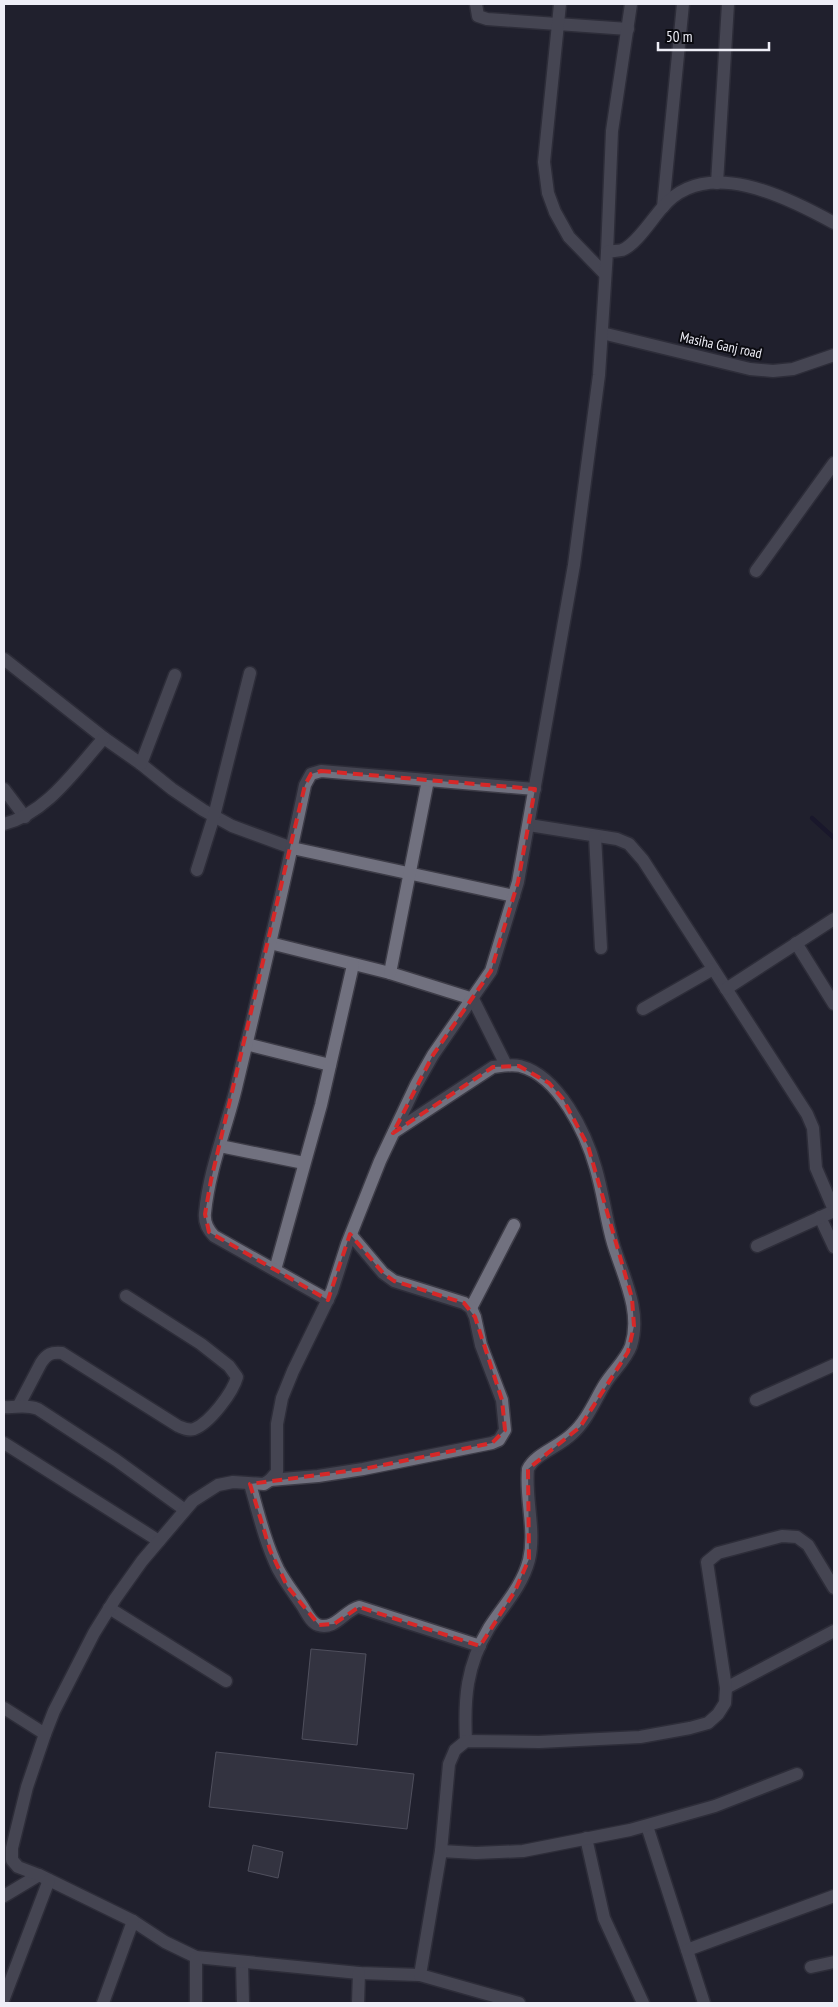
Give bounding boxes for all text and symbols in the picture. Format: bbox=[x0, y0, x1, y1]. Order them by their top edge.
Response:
scale bar bbox=[658, 20, 769, 52]
text: 50 m bbox=[666, 27, 692, 46]
street label: Masiha Ganj road bbox=[678, 328, 764, 362]

